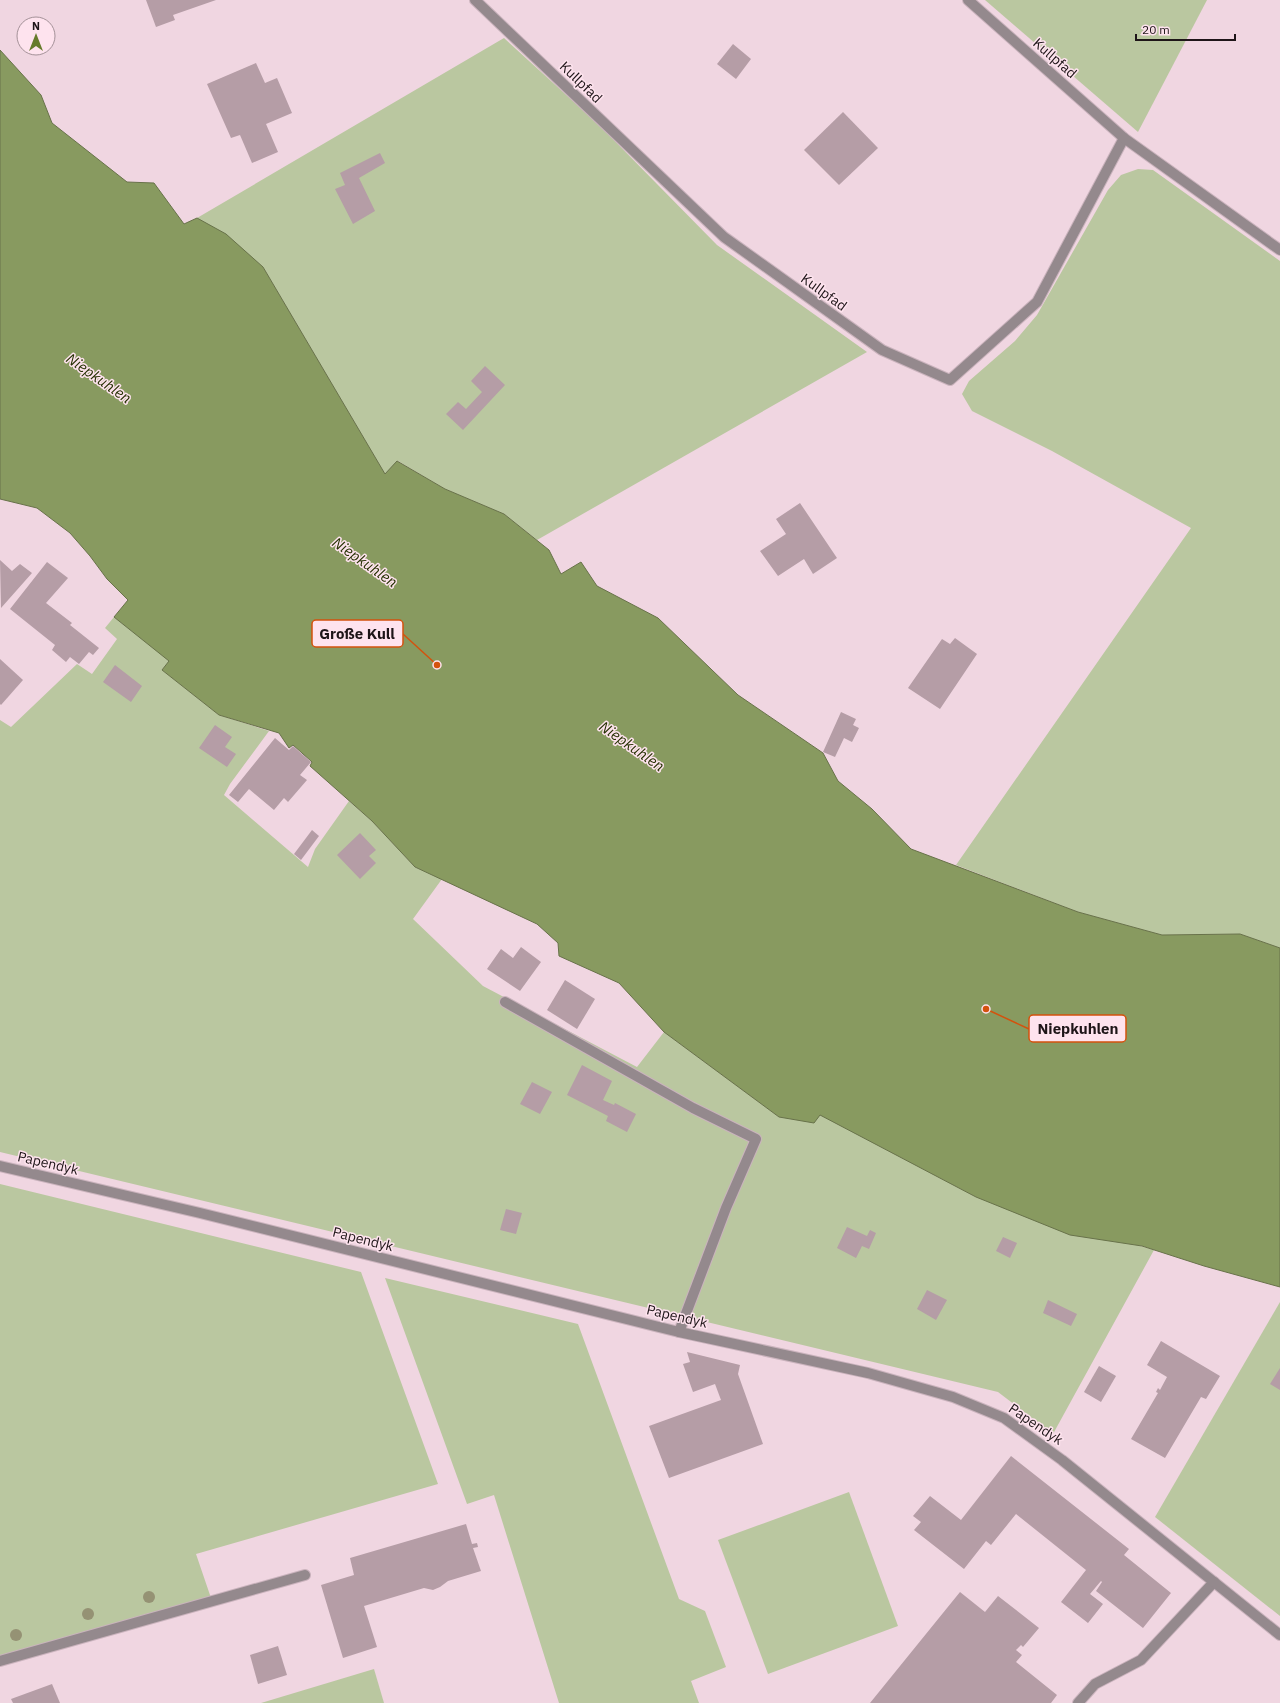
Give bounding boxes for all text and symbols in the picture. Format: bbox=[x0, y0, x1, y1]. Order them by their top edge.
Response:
north arrow bbox=[16, 16, 56, 56]
scale bar bbox=[1136, 16, 1235, 42]
text: N bbox=[32, 19, 40, 33]
text: 20 m bbox=[1142, 22, 1170, 37]
street label: Kullpfad bbox=[1029, 34, 1081, 82]
street label: Kullpfad bbox=[556, 57, 606, 107]
street label: Kullpfad bbox=[798, 269, 850, 315]
water label: Niepkuhlen bbox=[63, 349, 135, 407]
water label: Niepkuhlen bbox=[329, 533, 401, 591]
callout: Große Kull bbox=[312, 620, 403, 647]
text: Große Kull bbox=[319, 624, 395, 643]
water label: Niepkuhlen bbox=[596, 717, 668, 775]
callout: Niepkuhlen bbox=[1029, 1015, 1126, 1042]
text: Niepkuhlen bbox=[1037, 1019, 1119, 1038]
street label: Papendyk bbox=[16, 1147, 81, 1179]
street label: Papendyk bbox=[331, 1223, 396, 1255]
street label: Papendyk bbox=[645, 1300, 710, 1332]
street label: Papendyk bbox=[1005, 1399, 1067, 1449]

